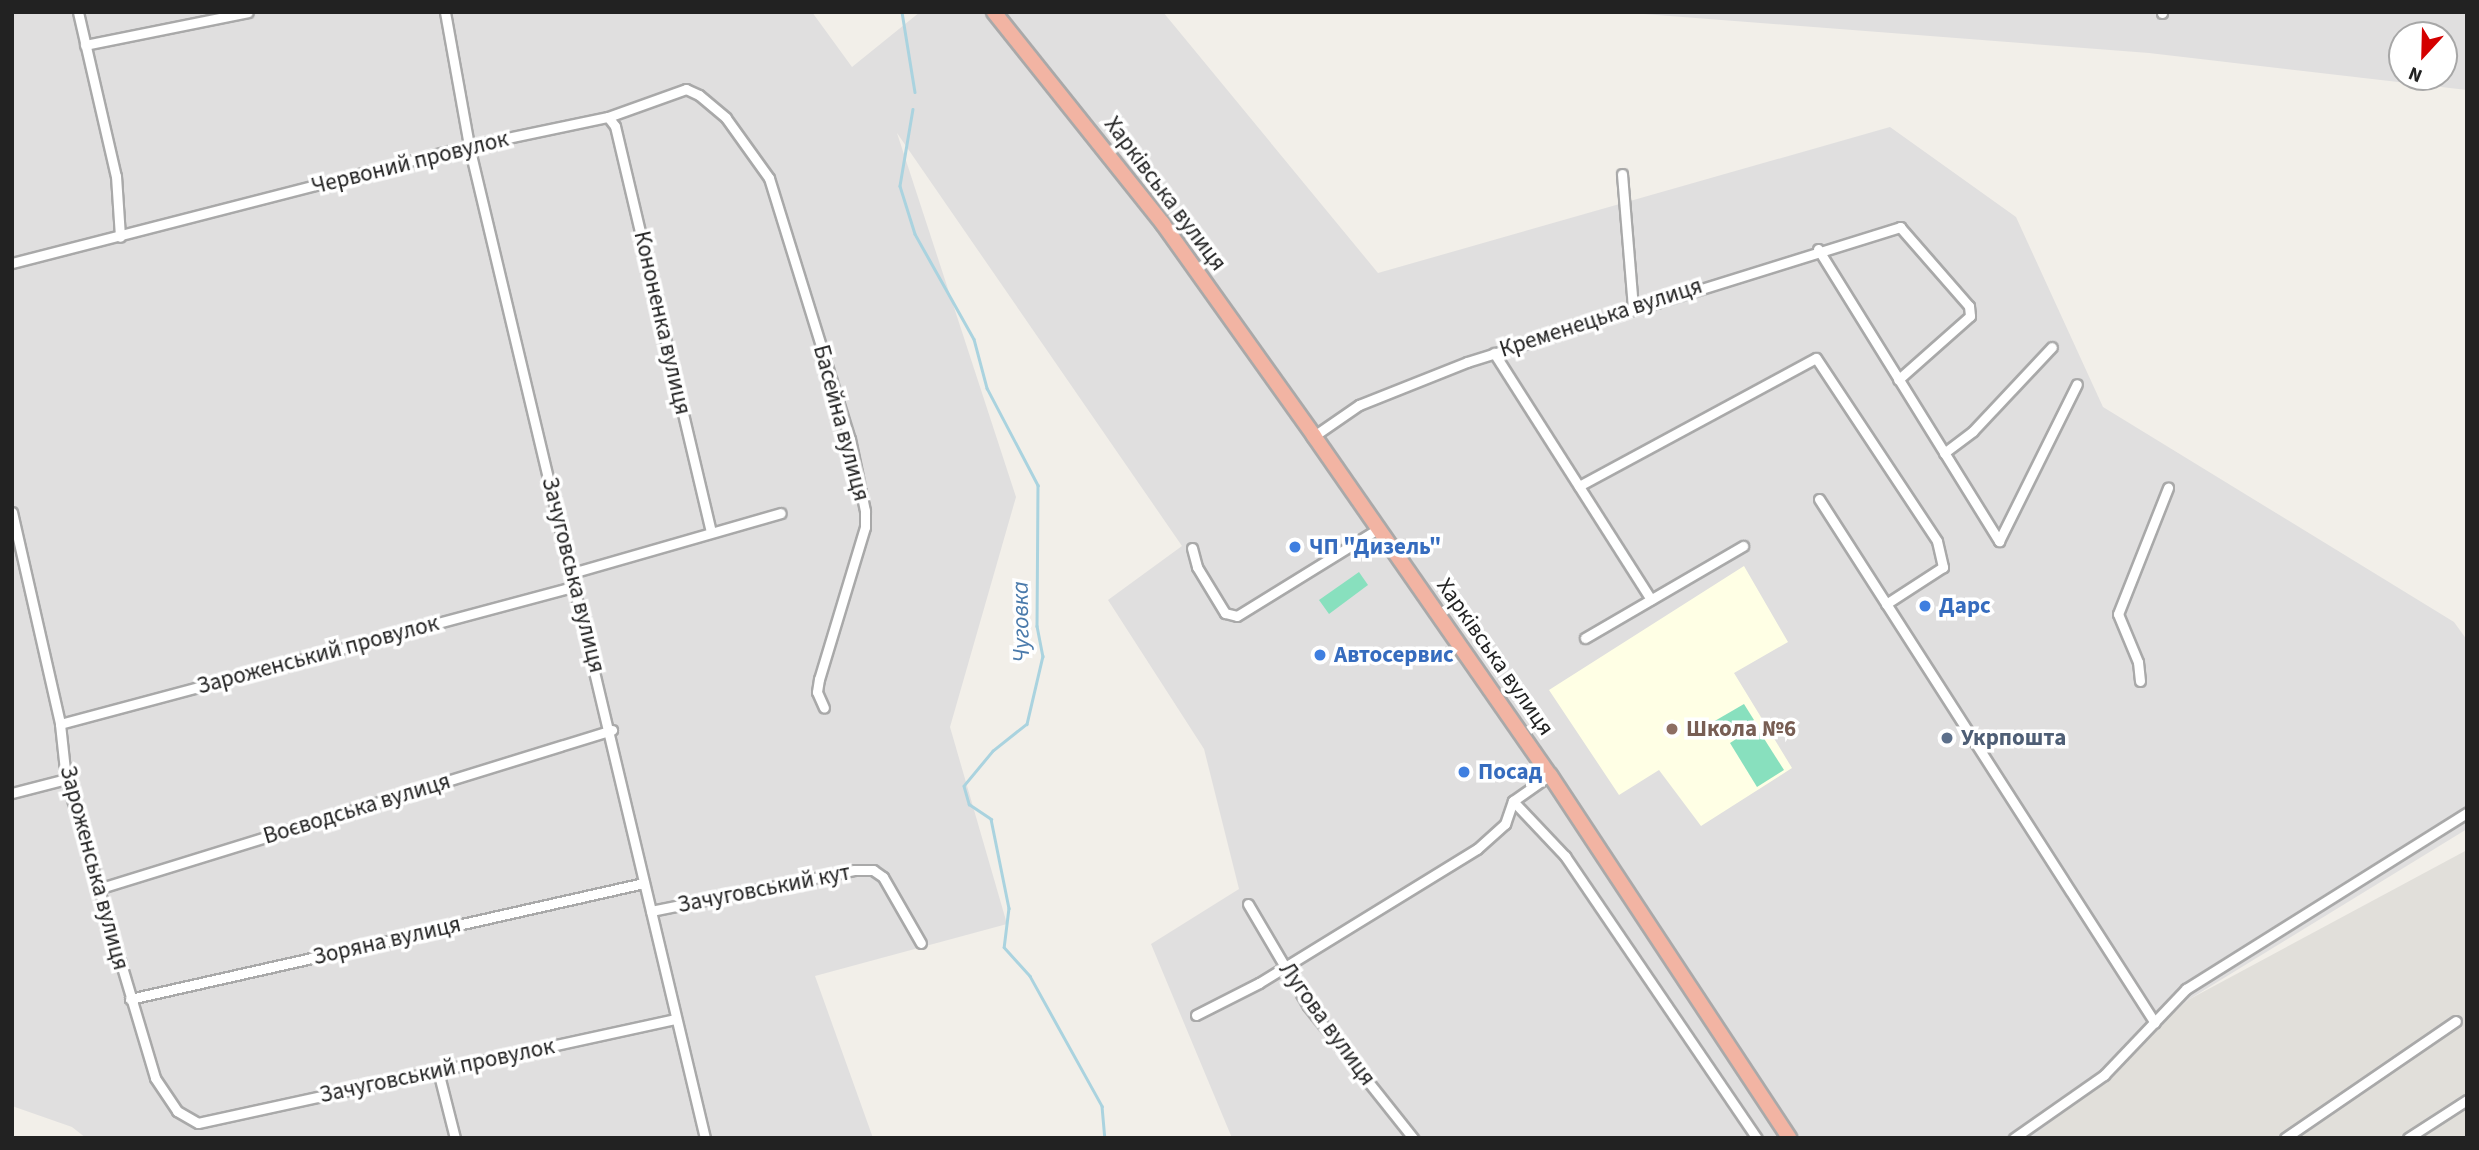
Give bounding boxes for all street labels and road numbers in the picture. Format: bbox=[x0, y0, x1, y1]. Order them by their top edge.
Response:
street label: Харківська вулиця bbox=[1098, 111, 1232, 277]
street label: Червоний провулок bbox=[309, 125, 511, 201]
street label: Кононенка вулиця bbox=[627, 228, 697, 418]
street label: Кременецька вулиця bbox=[1496, 272, 1706, 364]
street label: Басейна вулиця bbox=[807, 342, 875, 504]
street label: Зачуговська вулиця bbox=[535, 474, 611, 676]
street label: Харківська вулиця bbox=[1430, 573, 1560, 741]
street label: Зароженський провулок bbox=[194, 609, 442, 701]
street label: Зароженська вулиця bbox=[53, 763, 135, 973]
street label: Воєводська вулиця bbox=[260, 767, 454, 851]
street label: Зачуговський кут bbox=[675, 859, 853, 919]
street label: Зоряна вулиця bbox=[310, 911, 464, 971]
street label: Лугова вулиця bbox=[1273, 957, 1381, 1091]
street label: Зачуговський провулок bbox=[317, 1033, 557, 1109]

